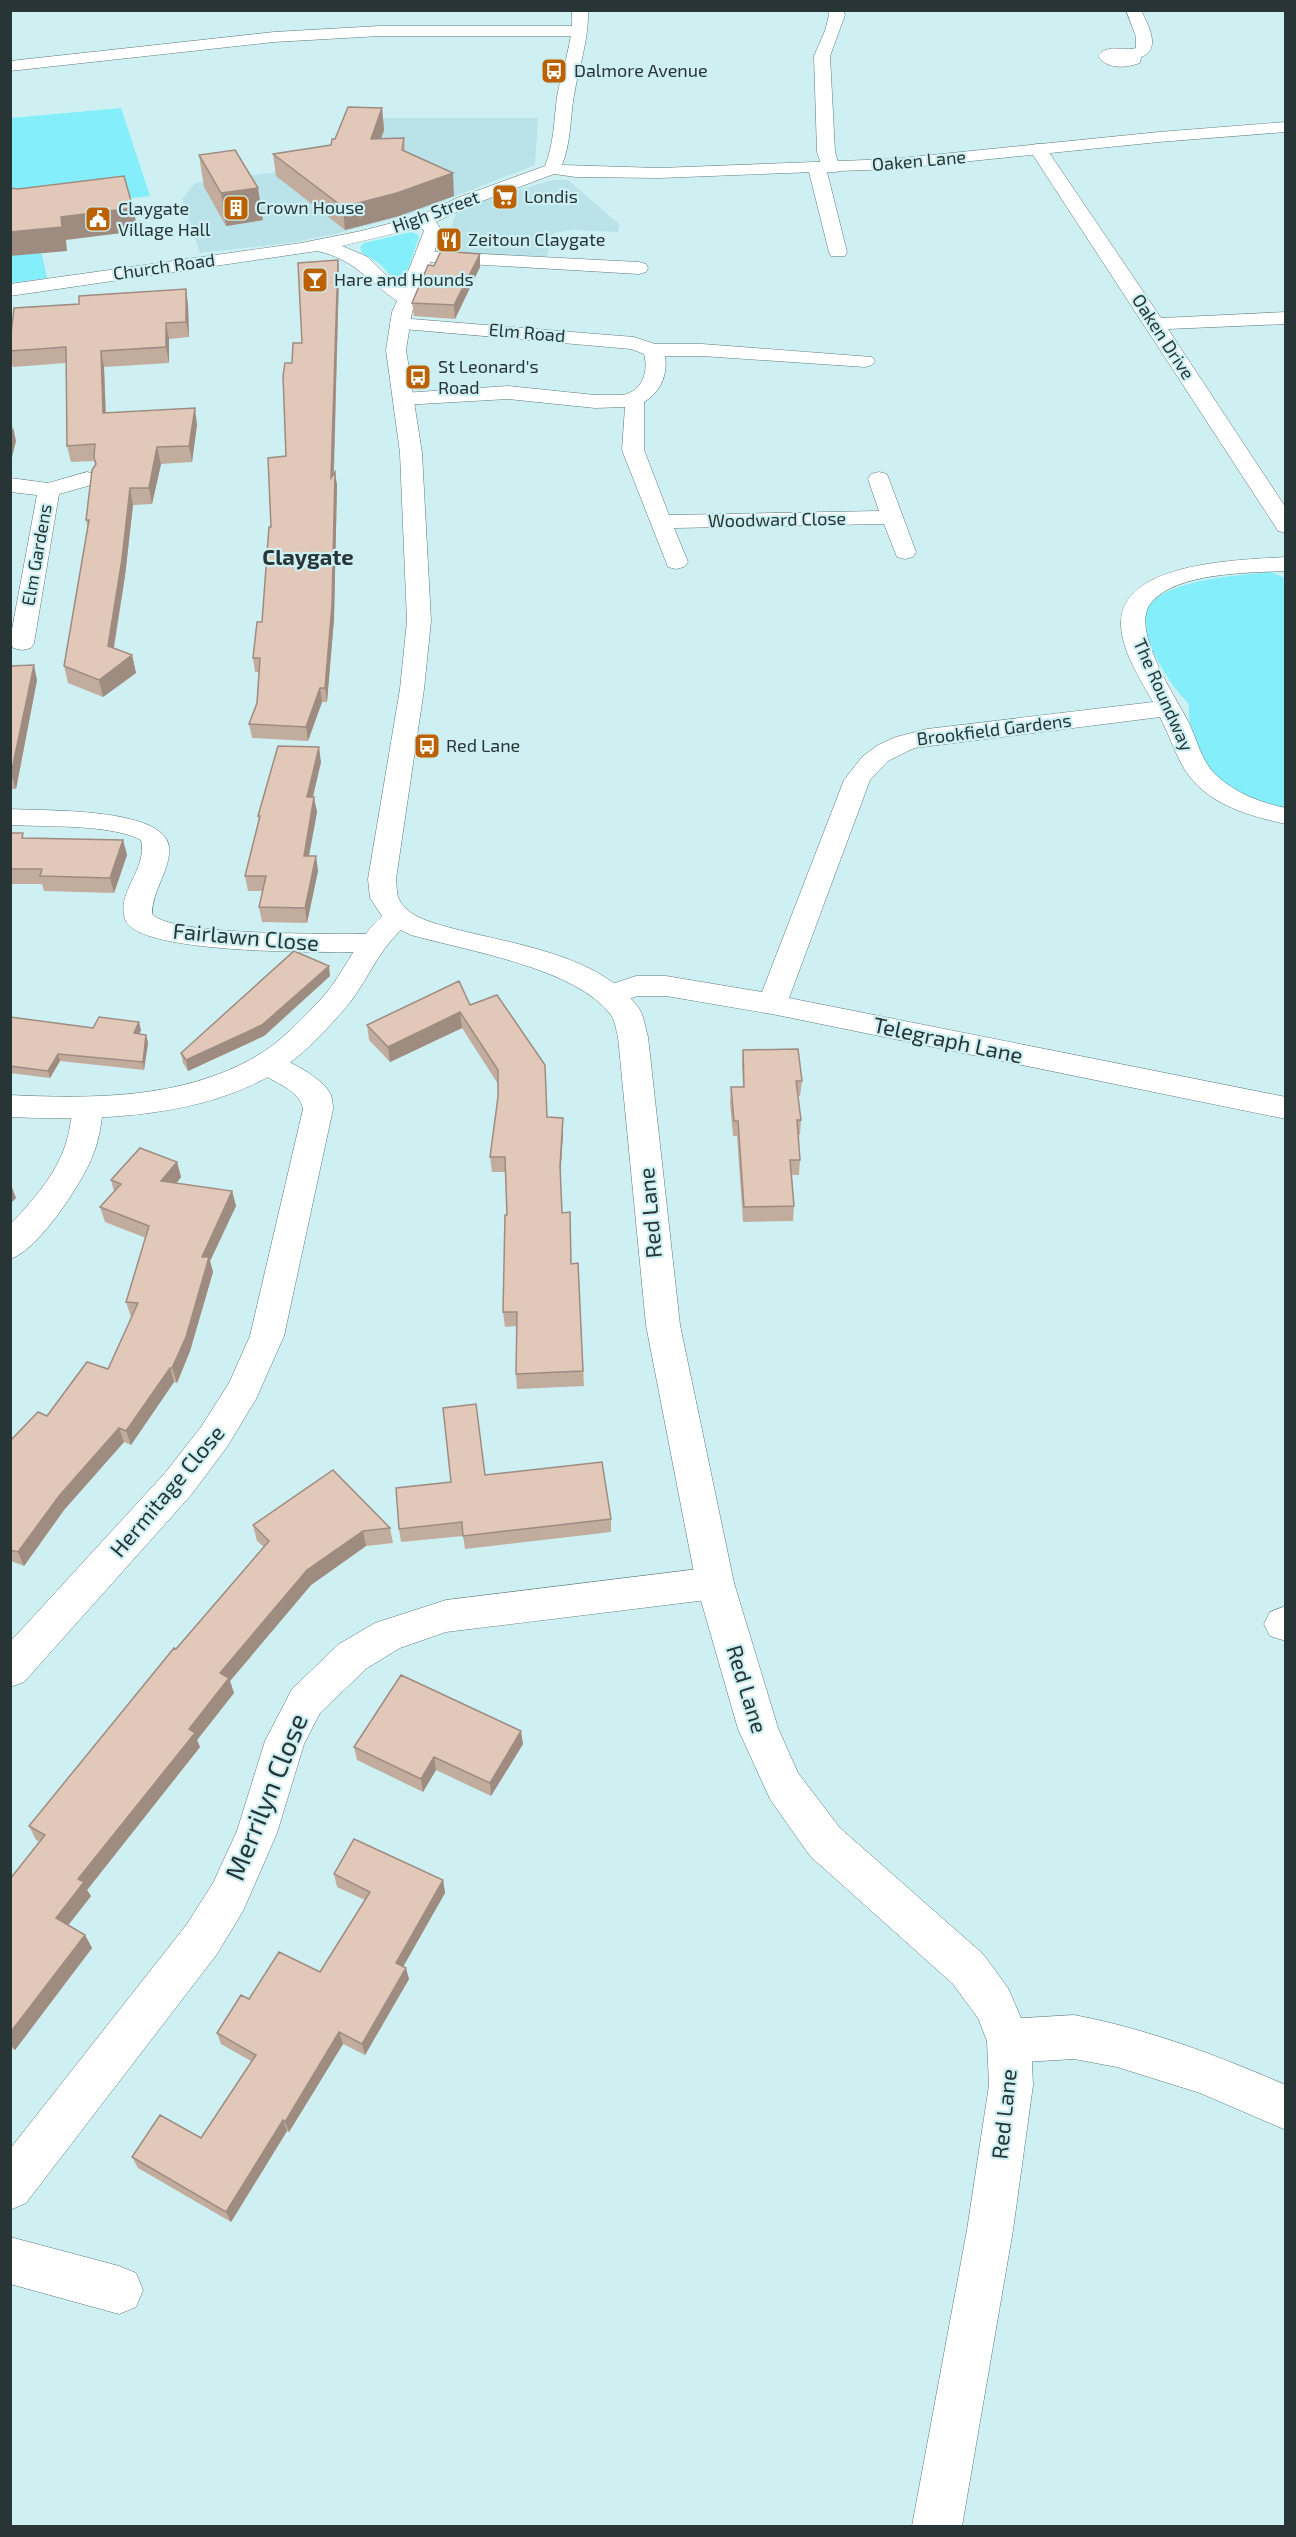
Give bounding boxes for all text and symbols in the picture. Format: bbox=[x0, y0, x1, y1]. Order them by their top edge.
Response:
bus stop icon: Dalmore Avenue bbox=[539, 56, 569, 86]
place label: Dalmore Avenue bbox=[574, 59, 708, 81]
street label: Oaken Lane bbox=[871, 145, 967, 175]
supermarket icon: Londis bbox=[490, 182, 520, 212]
street label: High Street bbox=[389, 185, 482, 237]
place label: Londis bbox=[524, 185, 578, 207]
building icon: Crown House bbox=[221, 193, 251, 223]
place label: Crown House bbox=[256, 196, 364, 218]
place label: Claygate Village Hall bbox=[118, 197, 211, 240]
public building icon: Claygate Village Hall bbox=[83, 204, 113, 234]
restaurant icon: Zeitoun Claygate bbox=[434, 225, 464, 255]
place label: Zeitoun Claygate bbox=[468, 228, 605, 250]
street label: Church Road bbox=[111, 248, 216, 284]
bar icon: Hare and Hounds bbox=[300, 265, 330, 295]
place label: Hare and Hounds bbox=[334, 268, 474, 290]
street label: Oaken Drive bbox=[1128, 290, 1200, 383]
street label: Elm Road bbox=[488, 318, 566, 346]
place label: St Leonard's Road bbox=[438, 355, 539, 398]
bus stop icon: St Leonard's Road bbox=[403, 362, 433, 392]
street label: Elm Gardens bbox=[16, 502, 56, 607]
street label: Woodward Close bbox=[708, 507, 846, 531]
district label: Claygate bbox=[262, 543, 354, 570]
street label: The Roundway bbox=[1129, 635, 1199, 755]
street label: Brookfield Gardens bbox=[915, 709, 1073, 749]
bus stop icon: Red Lane bbox=[412, 731, 442, 761]
place label: Red Lane bbox=[446, 734, 520, 756]
street label: Fairlawn Close bbox=[172, 917, 320, 955]
street label: Telegraph Lane bbox=[871, 1010, 1025, 1068]
street label: Red Lane bbox=[632, 1167, 666, 1259]
street label: Hermitage Close bbox=[104, 1419, 229, 1562]
street label: Red Lane bbox=[722, 1641, 774, 1736]
street label: Merrilyn Close bbox=[217, 1708, 314, 1885]
street label: Red Lane bbox=[985, 2067, 1021, 2160]

